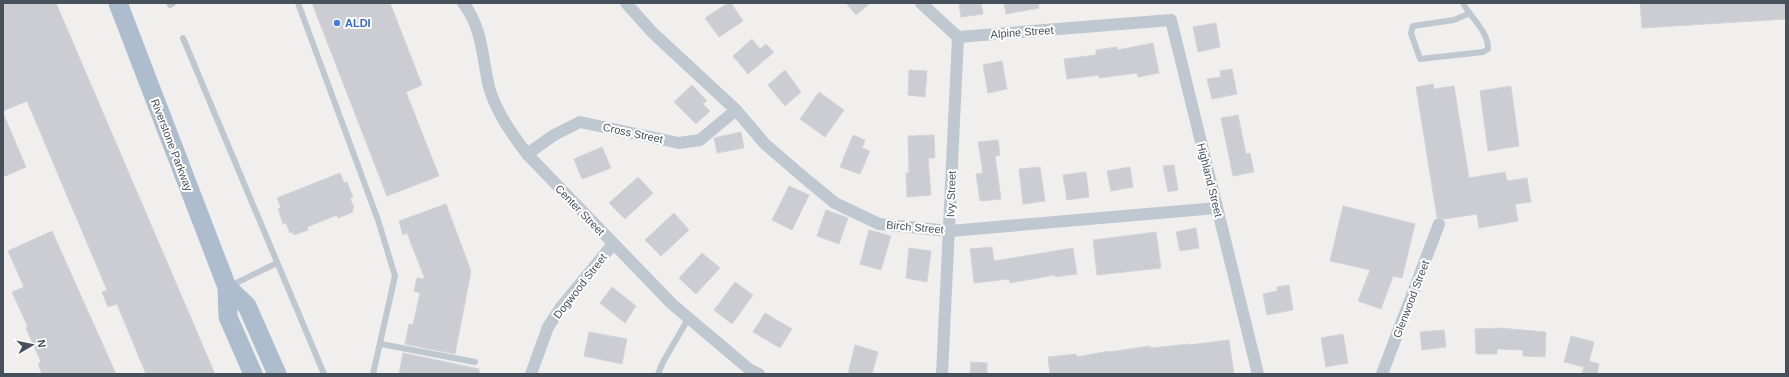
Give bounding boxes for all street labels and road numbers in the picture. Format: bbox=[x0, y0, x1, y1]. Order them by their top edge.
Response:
street label: Alpine Street bbox=[990, 24, 1054, 40]
street label: Riverstone Parkway bbox=[149, 97, 195, 193]
street label: Cross Street bbox=[602, 121, 664, 145]
street label: Highland Street bbox=[1195, 142, 1225, 218]
street label: Ivy Street bbox=[944, 171, 958, 217]
street label: Center Street bbox=[553, 182, 607, 238]
street label: Birch Street bbox=[886, 219, 944, 235]
street label: Dogwood Street bbox=[551, 251, 609, 321]
street label: Glenwood Street bbox=[1391, 259, 1431, 339]

